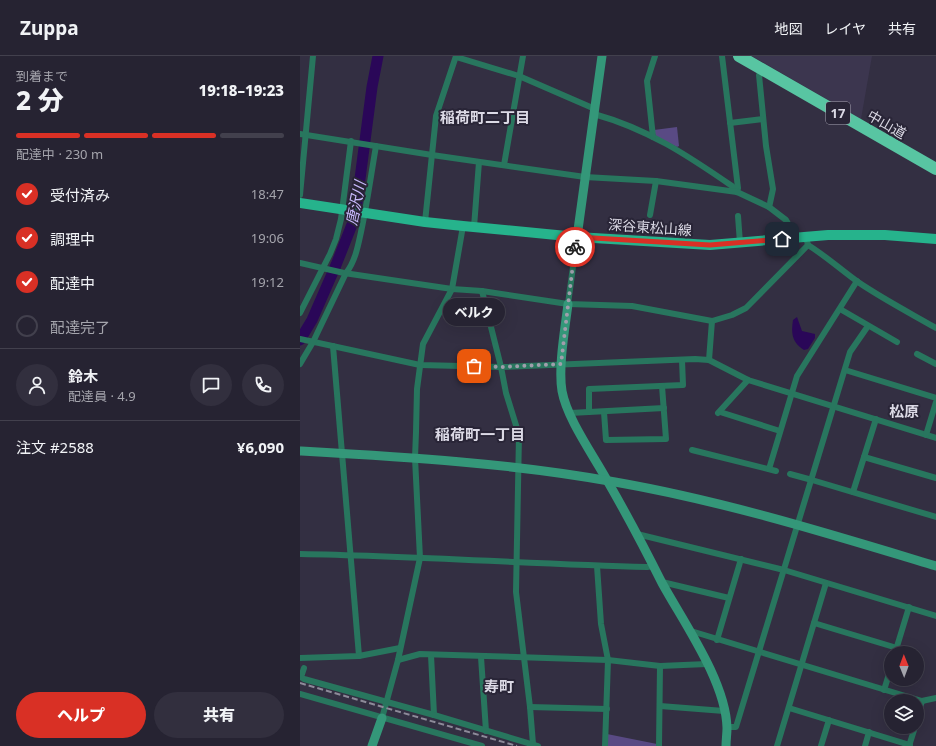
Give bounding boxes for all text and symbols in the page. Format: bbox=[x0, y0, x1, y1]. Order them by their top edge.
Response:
text: Zuppa bbox=[20, 15, 79, 41]
text: 地図 bbox=[774, 19, 802, 38]
text: レイヤ bbox=[824, 19, 866, 38]
text: 共有 bbox=[888, 19, 916, 38]
text: 到着まで bbox=[16, 67, 68, 85]
text: 19:18–19:23 bbox=[199, 80, 284, 100]
text: 2 分 bbox=[16, 82, 64, 118]
road number: 17 bbox=[826, 102, 850, 124]
street label: 中山道 bbox=[864, 105, 910, 143]
district label: 稲荷町二丁目 bbox=[440, 107, 530, 127]
text: 配達中 · 230 m bbox=[16, 145, 103, 163]
water label: 唐沢川 bbox=[341, 177, 370, 227]
icon: check bbox=[16, 183, 38, 205]
text: 受付済み bbox=[50, 185, 110, 205]
text: 18:47 bbox=[251, 185, 284, 203]
street label: 深谷東松山線 bbox=[607, 215, 693, 239]
pin bbox=[765, 222, 799, 256]
icon: check bbox=[16, 227, 38, 249]
courier bbox=[555, 227, 595, 267]
icon: home bbox=[771, 228, 793, 250]
text: 調理中 bbox=[50, 229, 95, 249]
text: 19:06 bbox=[251, 229, 284, 247]
icon: bike bbox=[564, 236, 586, 258]
icon: check bbox=[16, 271, 38, 293]
text: 配達中 bbox=[50, 273, 95, 293]
text: 19:12 bbox=[251, 273, 284, 291]
callout: ベルク bbox=[443, 298, 505, 326]
text: ベルク bbox=[454, 303, 494, 321]
text: 配達完了 bbox=[50, 317, 110, 337]
pin bbox=[457, 349, 491, 383]
icon: bag bbox=[463, 355, 485, 377]
button: person bbox=[16, 364, 58, 406]
button: chat bbox=[190, 364, 232, 406]
button: phone bbox=[242, 364, 284, 406]
text: 鈴木 bbox=[68, 366, 98, 386]
text: 配達員 · 4.9 bbox=[68, 387, 136, 405]
district label: 松原 bbox=[889, 401, 919, 421]
district label: 稲荷町一丁目 bbox=[435, 424, 525, 444]
text: 注文 #2588 bbox=[16, 437, 94, 457]
text: ¥6,090 bbox=[237, 437, 284, 457]
north arrow bbox=[884, 646, 924, 686]
map controls bbox=[884, 646, 924, 734]
district label: 寿町 bbox=[484, 676, 514, 696]
button: ヘルプ bbox=[16, 692, 146, 738]
button: 共有 bbox=[154, 692, 284, 738]
button: layers bbox=[884, 694, 924, 734]

